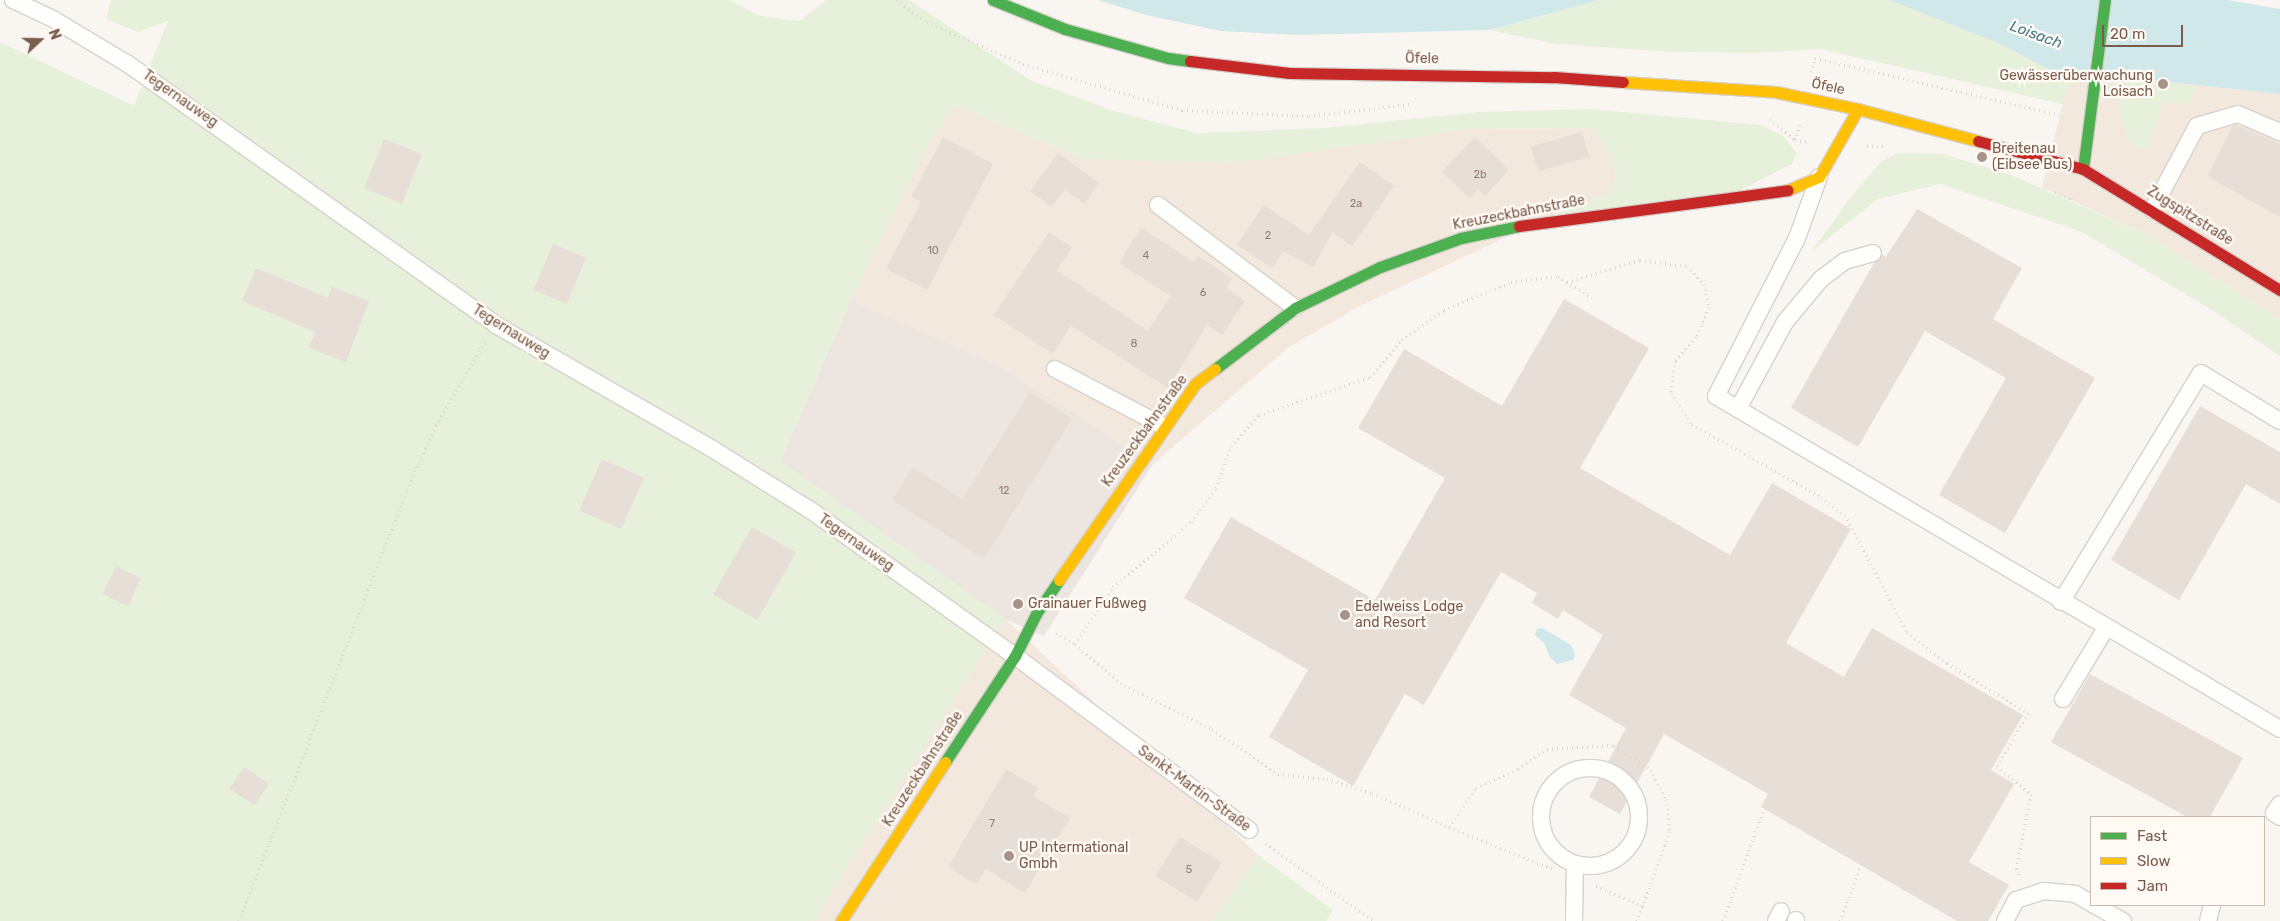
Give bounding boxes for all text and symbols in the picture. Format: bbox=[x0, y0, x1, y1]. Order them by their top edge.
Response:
north arrow bbox=[15, 15, 65, 65]
scale bar bbox=[2105, 15, 2186, 47]
water label: Loisach bbox=[2007, 17, 2065, 53]
text: 20 m bbox=[2110, 25, 2145, 43]
text: N bbox=[45, 27, 64, 42]
street label: Öfele bbox=[1405, 50, 1439, 68]
street label: Tegernauweg bbox=[139, 67, 221, 131]
place label: Gewässerüberwachung Loisach bbox=[1999, 68, 2153, 100]
street label: Öfele bbox=[1810, 75, 1846, 99]
marker: Gewässerüberwachung Loisach bbox=[2157, 78, 2169, 90]
place label: Breitenau (Eibsee Bus) bbox=[1992, 141, 2072, 174]
marker: Breitenau (Eibsee Bus) bbox=[1976, 151, 1988, 163]
house number: 2b bbox=[1473, 168, 1487, 182]
street label: Zugspitzstraße bbox=[2144, 183, 2236, 249]
street label: Kreuzeckbahnstraße bbox=[1451, 192, 1587, 234]
house number: 2a bbox=[1350, 197, 1362, 211]
house number: 2 bbox=[1265, 229, 1271, 243]
house number: 10 bbox=[927, 244, 939, 258]
house number: 4 bbox=[1143, 249, 1149, 263]
house number: 6 bbox=[1200, 286, 1206, 300]
street label: Tegernauweg bbox=[469, 302, 553, 362]
house number: 8 bbox=[1131, 337, 1137, 351]
street label: Kreuzeckbahnstraße bbox=[1099, 372, 1191, 490]
house number: 12 bbox=[998, 484, 1010, 498]
street label: Tegernauweg bbox=[815, 511, 897, 575]
place label: Grainauer Fußweg bbox=[1028, 596, 1147, 612]
marker: Grainauer Fußweg bbox=[1012, 598, 1024, 610]
place label: Edelweiss Lodge and Resort bbox=[1355, 599, 1463, 632]
marker: Edelweiss Lodge and Resort bbox=[1339, 609, 1351, 621]
street label: Kreuzeckbahnstraße bbox=[879, 708, 967, 830]
street label: Sankt-Martin-Straße bbox=[1134, 742, 1254, 836]
legend bbox=[2090, 816, 2265, 906]
house number: 7 bbox=[989, 817, 995, 831]
text: Fast bbox=[2137, 827, 2167, 845]
place label: UP Intermational Gmbh bbox=[1019, 840, 1129, 872]
marker: UP Intermational Gmbh bbox=[1003, 850, 1015, 862]
text: Slow bbox=[2137, 852, 2170, 870]
house number: 5 bbox=[1186, 863, 1192, 877]
text: Jam bbox=[2137, 877, 2168, 895]

